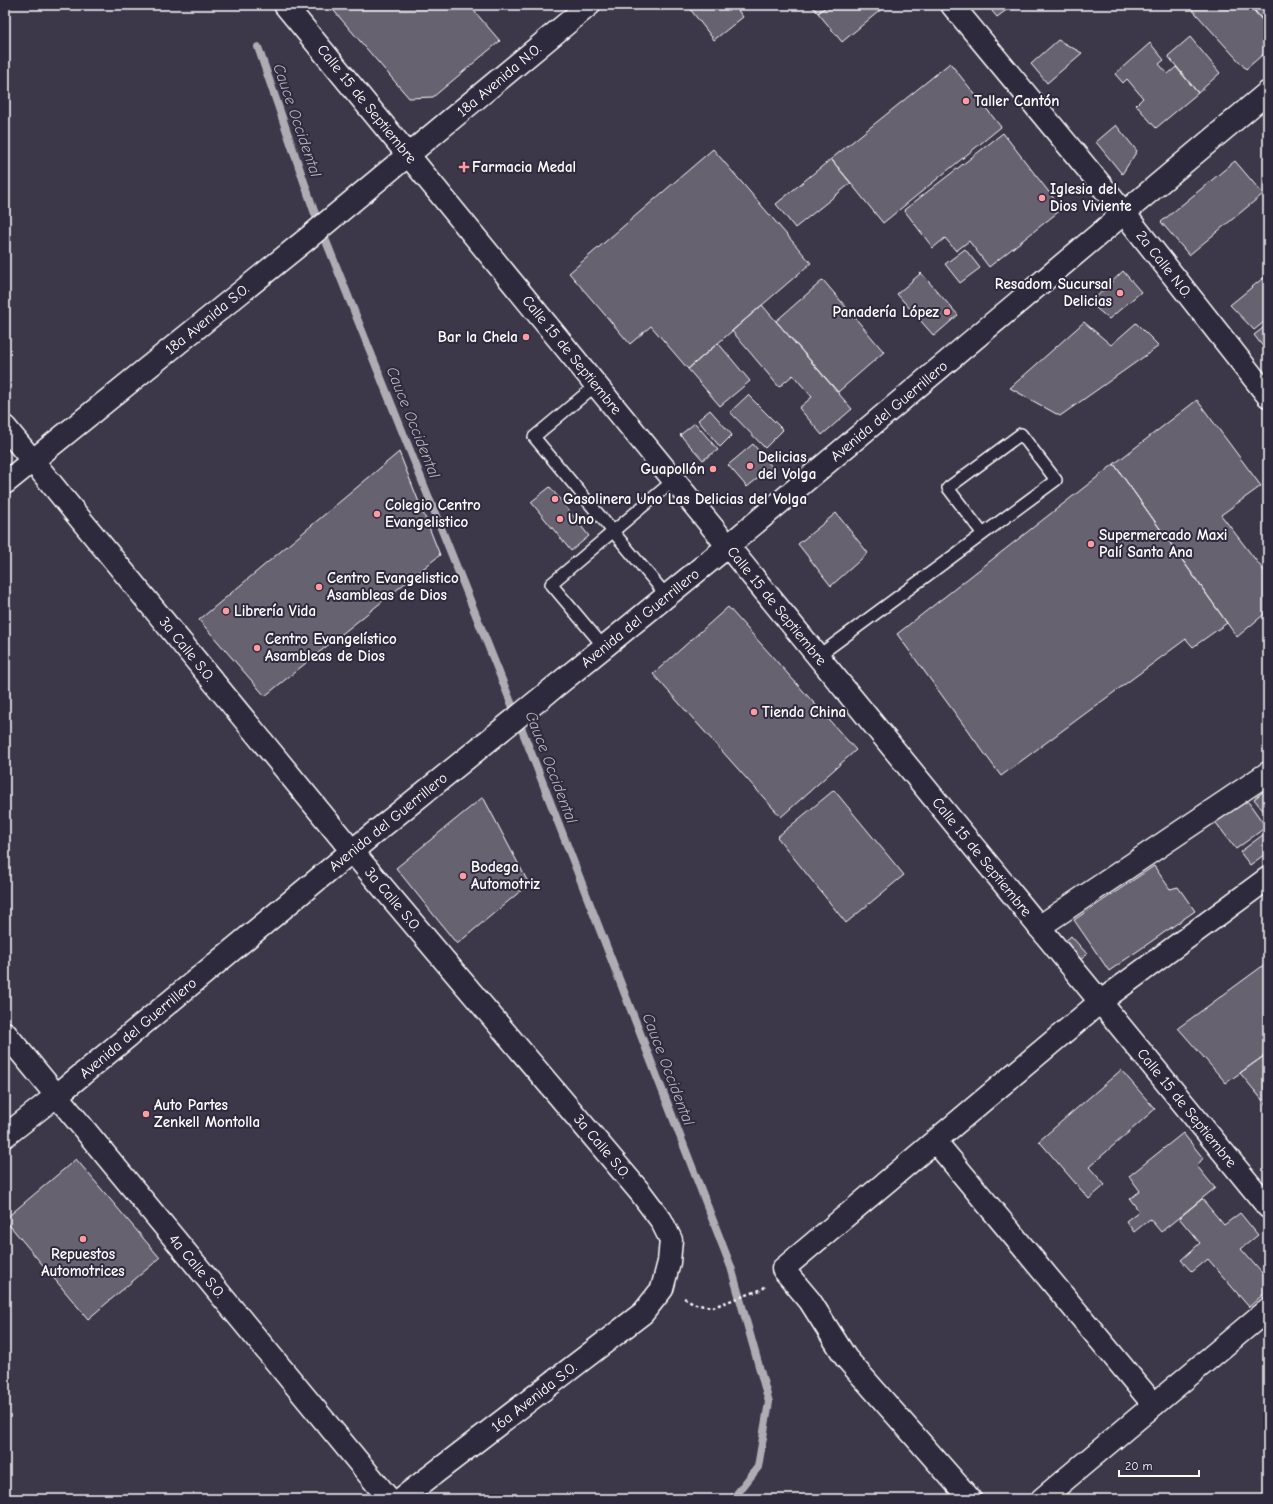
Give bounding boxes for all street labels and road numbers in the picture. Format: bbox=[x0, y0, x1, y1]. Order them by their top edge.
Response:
street label: 18a Avenida N.O. bbox=[453, 39, 545, 121]
street label: Calle 15 de Septiembre bbox=[313, 41, 421, 168]
street label: 2a Calle N.O. bbox=[1132, 227, 1196, 301]
street label: 18a Avenida S.O. bbox=[161, 280, 253, 358]
street label: Calle 15 de Septiembre bbox=[518, 292, 626, 419]
street label: Avenida del Guerrillero bbox=[827, 357, 951, 465]
street label: Calle 15 de Septiembre bbox=[723, 543, 831, 670]
street label: Avenida del Guerrillero bbox=[577, 565, 703, 671]
street label: 3a Calle S.O. bbox=[155, 613, 219, 685]
street label: Avenida del Guerrillero bbox=[325, 769, 451, 875]
street label: Calle 15 de Septiembre bbox=[928, 794, 1036, 921]
street label: 3a Calle S.O. bbox=[361, 863, 425, 935]
street label: Avenida del Guerrillero bbox=[76, 974, 200, 1082]
street label: Calle 15 de Septiembre bbox=[1133, 1045, 1241, 1172]
street label: 3a Calle S.O. bbox=[570, 1110, 634, 1182]
street label: 4a Calle S.O. bbox=[165, 1230, 229, 1302]
street label: 16a Avenida S.O. bbox=[488, 1358, 580, 1436]

